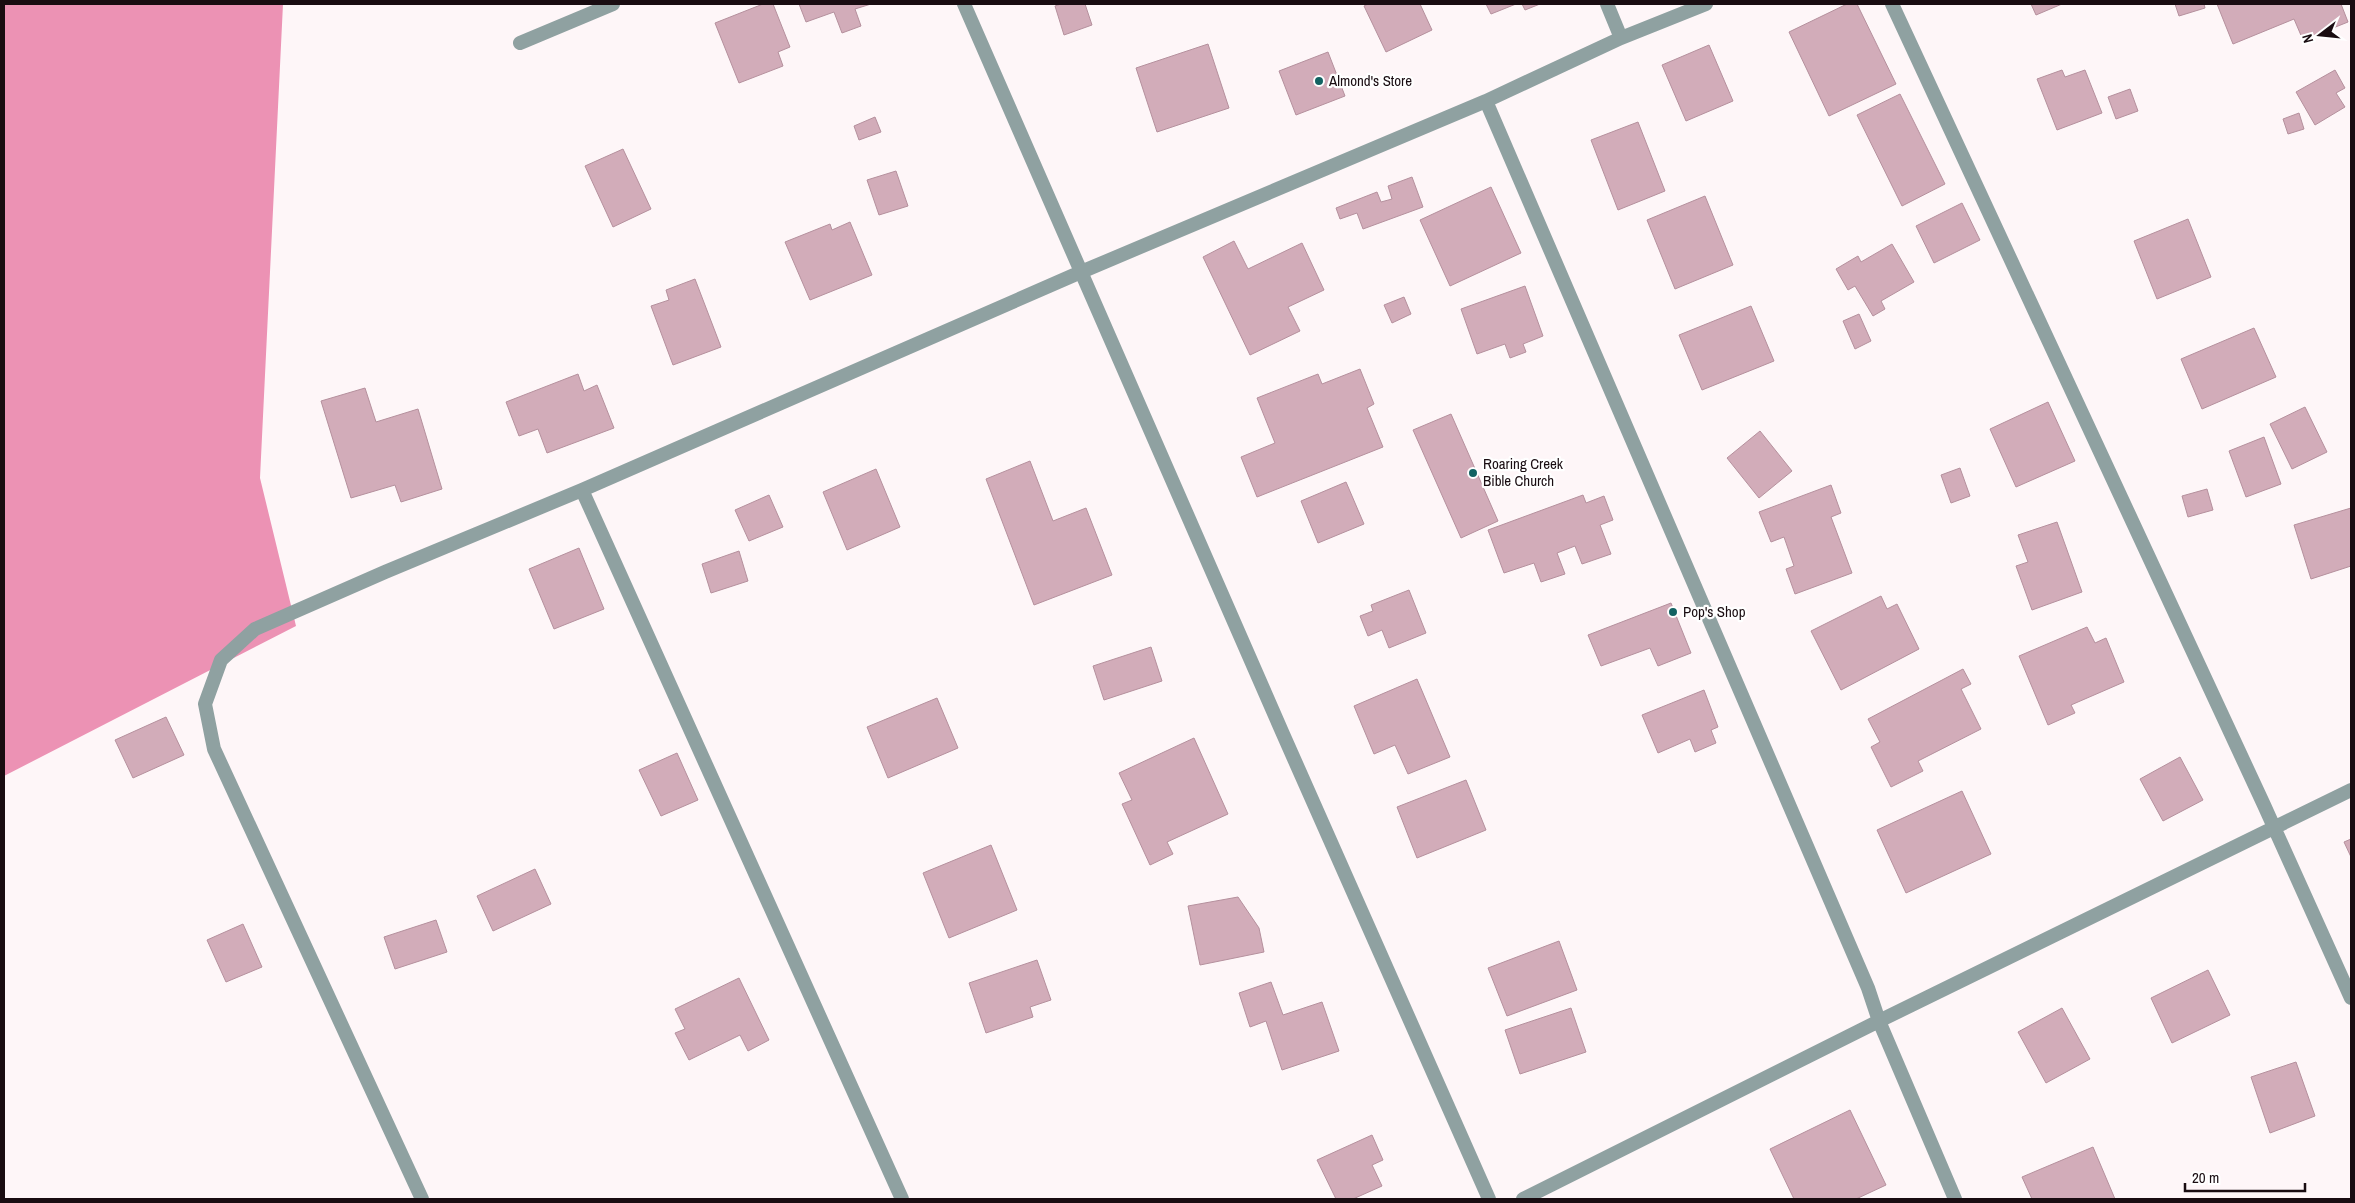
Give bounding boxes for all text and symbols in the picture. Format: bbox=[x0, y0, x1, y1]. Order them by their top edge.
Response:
north arrow bbox=[2295, 10, 2345, 60]
text: N bbox=[2298, 32, 2317, 45]
place label: Almond's Store bbox=[1328, 70, 1412, 91]
marker: Almond's Store bbox=[1313, 75, 1325, 87]
place label: Roaring Creek Bible Church bbox=[1483, 453, 1564, 491]
marker: Roaring Creek Bible Church bbox=[1467, 467, 1479, 479]
place label: Pop's Shop bbox=[1683, 601, 1746, 622]
marker: Pop's Shop bbox=[1667, 606, 1679, 618]
scale bar bbox=[2185, 1160, 2305, 1192]
text: 20 m bbox=[2192, 1167, 2219, 1188]

